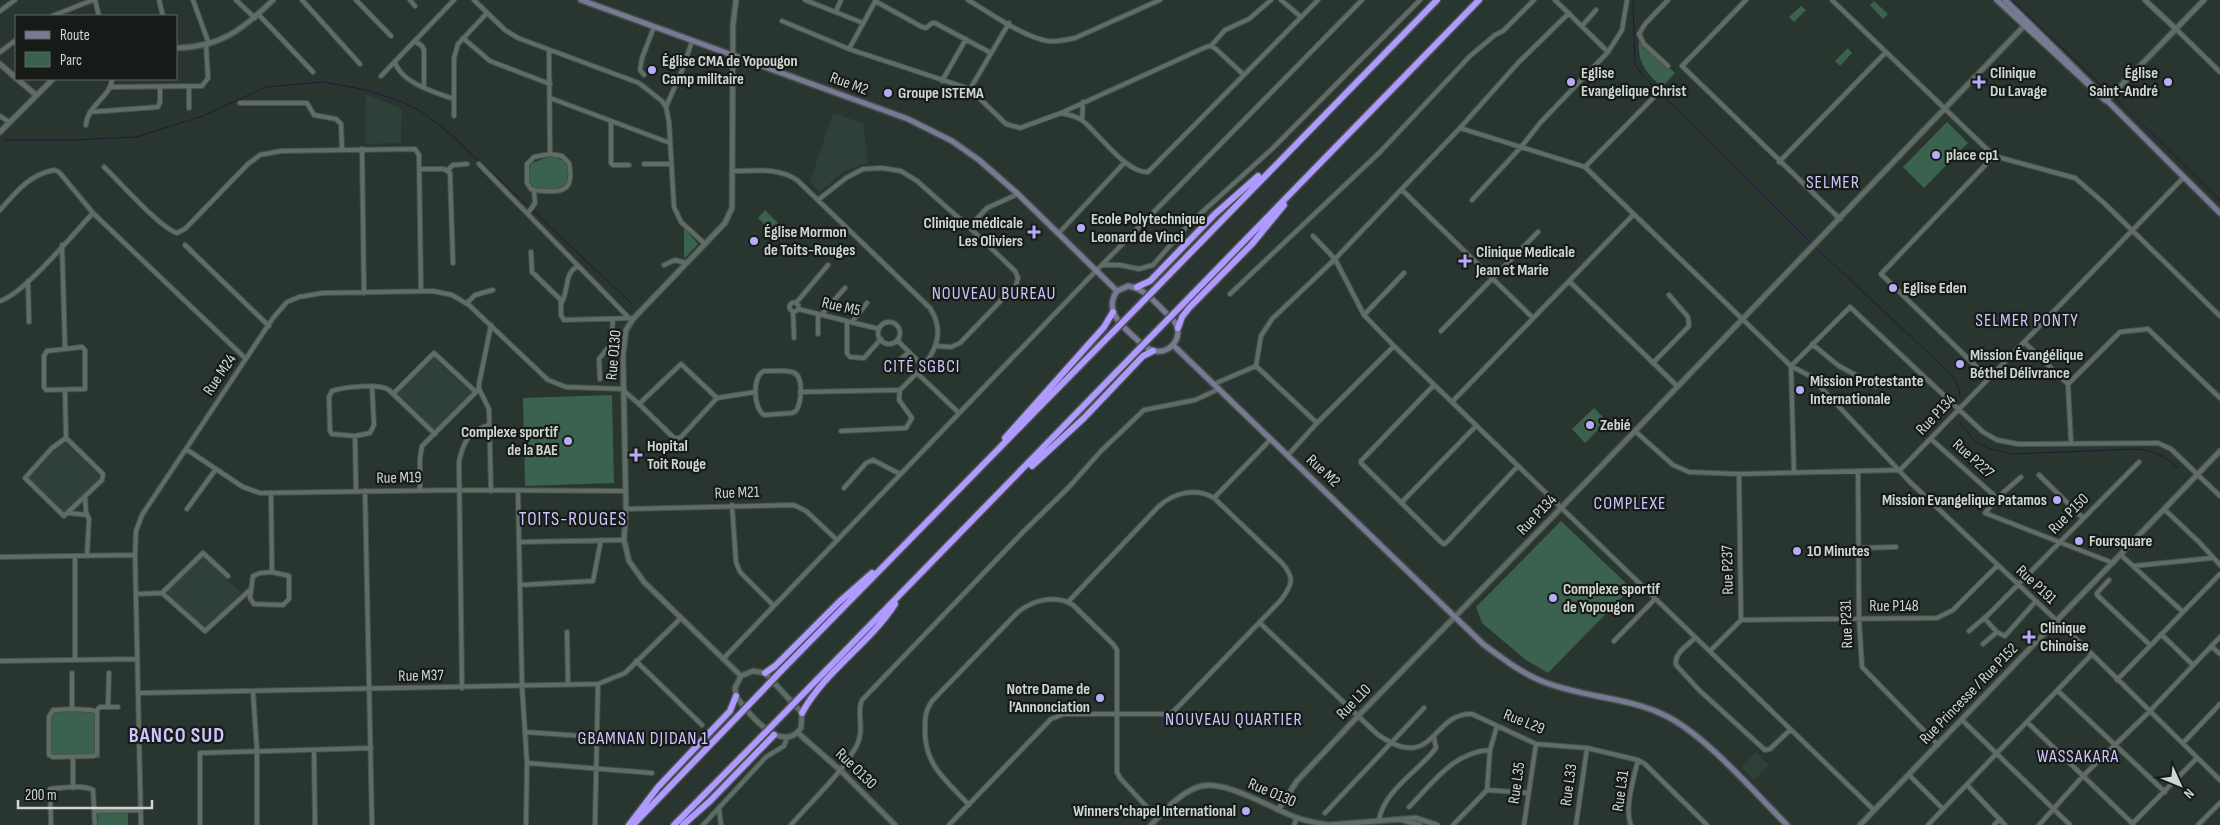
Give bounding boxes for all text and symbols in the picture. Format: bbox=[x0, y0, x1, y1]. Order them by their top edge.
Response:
legend bbox=[15, 15, 178, 80]
text: Route bbox=[60, 26, 90, 45]
text: Parc bbox=[60, 51, 82, 70]
place label: Église CMA de Yopougon Camp militaire bbox=[662, 52, 798, 89]
marker: Église CMA de Yopougon Camp militaire bbox=[646, 64, 658, 76]
place label: Eglise Evangelique Christ bbox=[1581, 64, 1686, 101]
place label: Clinique Du Lavage bbox=[1990, 64, 2047, 101]
place label: Église Saint-André bbox=[2089, 64, 2158, 101]
street label: Rue M2 bbox=[827, 68, 871, 100]
marker: Clinique Du Lavage bbox=[1972, 75, 1986, 89]
marker: Eglise Evangelique Christ bbox=[1565, 76, 1577, 88]
marker: Église Saint-André bbox=[2162, 76, 2174, 88]
place label: Groupe ISTEMA bbox=[898, 84, 984, 103]
marker: Groupe ISTEMA bbox=[882, 87, 894, 99]
place label: place cp1 bbox=[1946, 146, 1999, 165]
marker: place cp1 bbox=[1930, 149, 1942, 161]
district label: SELMER bbox=[1806, 172, 1860, 193]
place label: Ecole Polytechnique Leonard de Vinci bbox=[1091, 210, 1206, 247]
place label: Clinique médicale Les Oliviers bbox=[924, 214, 1023, 251]
marker: Ecole Polytechnique Leonard de Vinci bbox=[1075, 222, 1087, 234]
place label: Église Mormon de Toits-Rouges bbox=[764, 223, 855, 260]
marker: Clinique médicale Les Oliviers bbox=[1027, 225, 1041, 239]
marker: Église Mormon de Toits-Rouges bbox=[748, 235, 760, 247]
place label: Clinique Medicale Jean et Marie bbox=[1475, 243, 1575, 280]
marker: Clinique Medicale Jean et Marie bbox=[1458, 254, 1472, 268]
place label: Eglise Eden bbox=[1903, 279, 1967, 298]
marker: Eglise Eden bbox=[1887, 282, 1899, 294]
district label: NOUVEAU BUREAU bbox=[932, 283, 1056, 304]
street label: Rue M5 bbox=[820, 293, 862, 321]
district label: SELMER PONTY bbox=[1975, 310, 2079, 331]
street label: Rue O130 bbox=[602, 329, 626, 381]
place label: Mission Évangélique Béthel Délivrance bbox=[1970, 346, 2084, 383]
street label: Rue M24 bbox=[199, 350, 241, 399]
district label: CITÉ SGBCI bbox=[883, 356, 961, 377]
marker: Mission Évangélique Béthel Délivrance bbox=[1954, 358, 1966, 370]
place label: Mission Protestante Internationale bbox=[1810, 372, 1924, 409]
marker: Mission Protestante Internationale bbox=[1794, 384, 1806, 396]
street label: Rue P134 bbox=[1912, 390, 1960, 439]
place label: Zebié bbox=[1600, 416, 1631, 435]
marker: Zebié bbox=[1584, 419, 1596, 431]
place label: Complexe sportif de la BAE bbox=[461, 423, 559, 460]
marker: Complexe sportif de la BAE bbox=[562, 435, 574, 447]
street label: Rue P227 bbox=[1948, 435, 1998, 483]
place label: Hopital Toit Rouge bbox=[647, 437, 706, 474]
marker: Hopital Toit Rouge bbox=[629, 448, 643, 462]
street label: Rue M2 bbox=[1302, 451, 1344, 491]
street label: Rue M19 bbox=[376, 468, 422, 488]
street label: Rue M21 bbox=[714, 483, 760, 503]
street label: Rue P134 bbox=[1513, 490, 1561, 539]
street label: Rue P150 bbox=[2045, 490, 2093, 538]
place label: Mission Evangelique Patamos bbox=[1882, 491, 2047, 510]
district label: COMPLEXE bbox=[1594, 493, 1666, 514]
marker: Mission Evangelique Patamos bbox=[2051, 494, 2063, 506]
district label: TOITS-ROUGES bbox=[519, 508, 627, 531]
place label: Foursquare bbox=[2089, 532, 2153, 551]
marker: Foursquare bbox=[2073, 535, 2085, 547]
place label: 1O Minutes bbox=[1807, 542, 1870, 561]
street label: Rue P237 bbox=[1718, 545, 1738, 595]
marker: 1O Minutes bbox=[1791, 545, 1803, 557]
street label: Rue P191 bbox=[2012, 562, 2060, 609]
place label: Complexe sportif de Yopougon bbox=[1563, 580, 1661, 617]
marker: Complexe sportif de Yopougon bbox=[1547, 592, 1559, 604]
street label: Rue P148 bbox=[1869, 597, 1919, 616]
street label: Rue P231 bbox=[1837, 599, 1857, 649]
place label: Clinique Chinoise bbox=[2040, 619, 2089, 656]
marker: Clinique Chinoise bbox=[2022, 630, 2036, 644]
street label: Rue Princesse / Rue P152 bbox=[1916, 639, 2022, 749]
street label: Rue M37 bbox=[398, 666, 445, 686]
place label: Notre Dame de l’Annonciation bbox=[1007, 680, 1090, 717]
street label: Rue L10 bbox=[1333, 680, 1375, 724]
marker: Notre Dame de l’Annonciation bbox=[1094, 692, 1106, 704]
street label: Rue L29 bbox=[1501, 705, 1547, 739]
district label: NOUVEAU QUARTIER bbox=[1165, 709, 1303, 730]
district label: BANCO SUD bbox=[129, 723, 225, 748]
district label: GBAMNAN DJIDAN 1 bbox=[577, 728, 709, 749]
street label: Rue O130 bbox=[831, 745, 881, 793]
district label: WASSAKARA bbox=[2037, 746, 2119, 767]
north arrow bbox=[2155, 760, 2205, 810]
street label: Rue L35 bbox=[1505, 761, 1529, 805]
street label: Rue L33 bbox=[1557, 763, 1581, 807]
street label: Rue L31 bbox=[1609, 769, 1633, 813]
street label: Rue O130 bbox=[1245, 774, 1299, 812]
scale bar bbox=[18, 778, 151, 810]
text: N bbox=[2180, 785, 2198, 802]
text: 200 m bbox=[25, 786, 57, 805]
place label: Winners'chapel International bbox=[1073, 802, 1236, 821]
marker: Winners'chapel International bbox=[1240, 805, 1252, 817]

